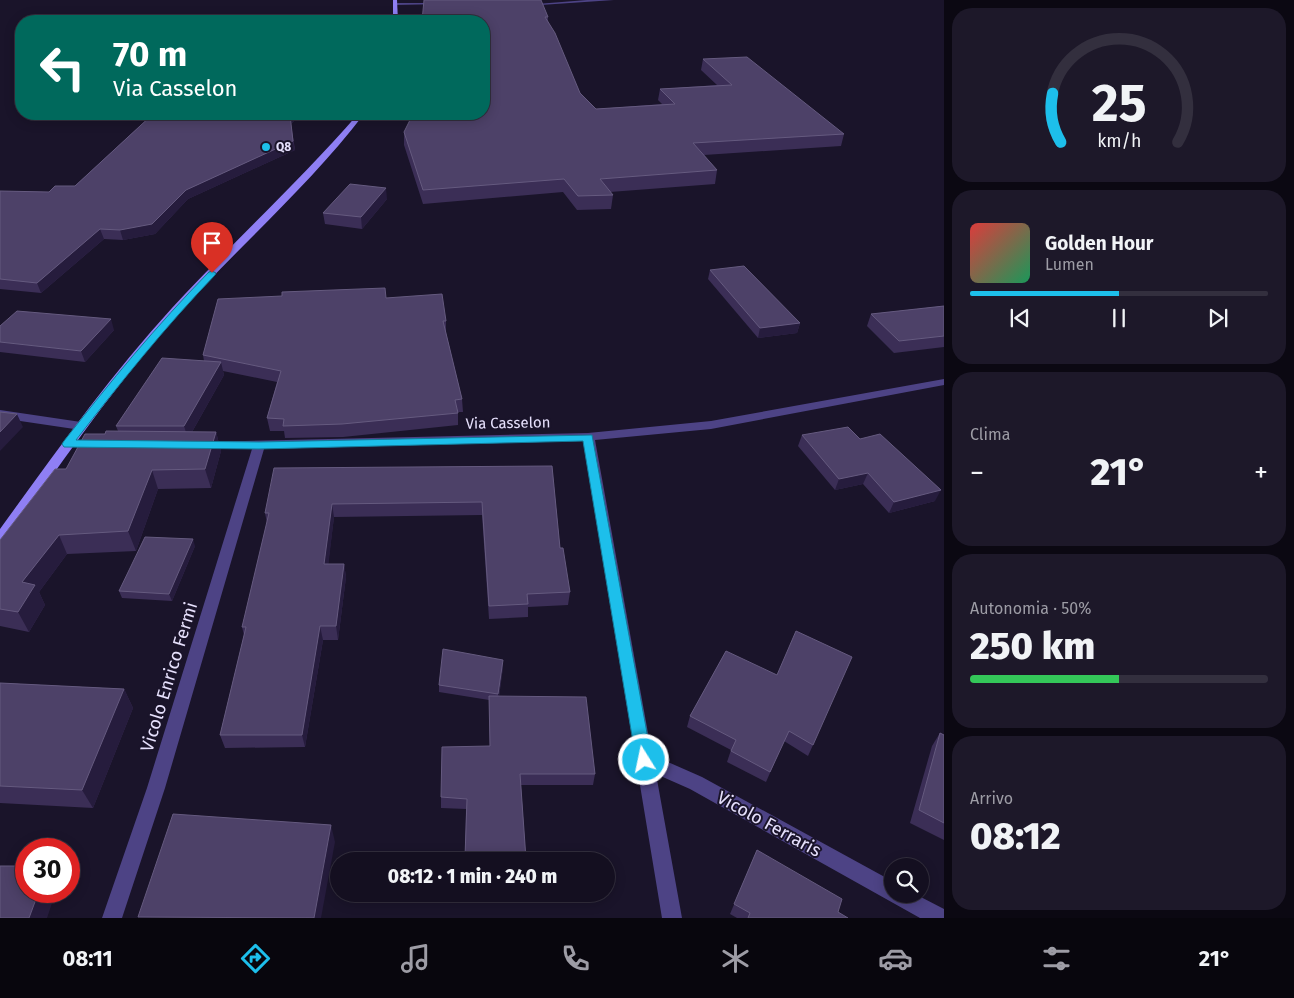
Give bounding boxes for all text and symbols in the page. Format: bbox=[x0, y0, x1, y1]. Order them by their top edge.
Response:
text: 70 m bbox=[113, 33, 187, 75]
icon: left bbox=[30, 35, 95, 100]
text: 25 bbox=[1092, 72, 1146, 135]
text: Via Casselon bbox=[113, 75, 237, 102]
text: km/h bbox=[1097, 130, 1141, 152]
place label: Q8 bbox=[276, 140, 291, 154]
marker: Q8 bbox=[260, 141, 272, 153]
pin bbox=[191, 222, 233, 273]
icon: arrive bbox=[198, 229, 226, 257]
text: Golden Hour bbox=[1045, 232, 1154, 255]
text: Lumen bbox=[1045, 255, 1094, 274]
icon: previous bbox=[1006, 304, 1034, 332]
icon: pause bbox=[1105, 304, 1133, 332]
icon: next bbox=[1204, 304, 1232, 332]
street label: Via Casselon bbox=[465, 413, 551, 433]
text: Clima bbox=[970, 425, 1010, 444]
text: 21° bbox=[1091, 449, 1147, 495]
text: − bbox=[970, 456, 984, 489]
text: + bbox=[1254, 456, 1268, 489]
text: Autonomia · 50% bbox=[970, 599, 1092, 618]
street label: Vicolo Enrico Fermi bbox=[136, 600, 202, 754]
text: 250 km bbox=[970, 623, 1095, 669]
position arrow bbox=[617, 733, 669, 785]
street label: Vicolo Ferraris bbox=[713, 786, 825, 862]
text: Arrivo bbox=[970, 789, 1013, 808]
text: 08:12 bbox=[970, 813, 1061, 859]
speed limit sign: 30 bbox=[15, 838, 80, 903]
map controls bbox=[884, 858, 929, 903]
button: search bbox=[884, 858, 929, 903]
text: 08:12 · 1 min · 240 m bbox=[388, 865, 557, 888]
icon: directions bbox=[238, 941, 273, 976]
icon: music bbox=[398, 941, 433, 976]
icon: phone bbox=[558, 941, 593, 976]
icon: climate bbox=[718, 941, 753, 976]
icon: car bbox=[878, 941, 913, 976]
icon: filters bbox=[1039, 941, 1074, 976]
text: 08:11 bbox=[63, 945, 113, 972]
text: 21° bbox=[1199, 945, 1231, 972]

